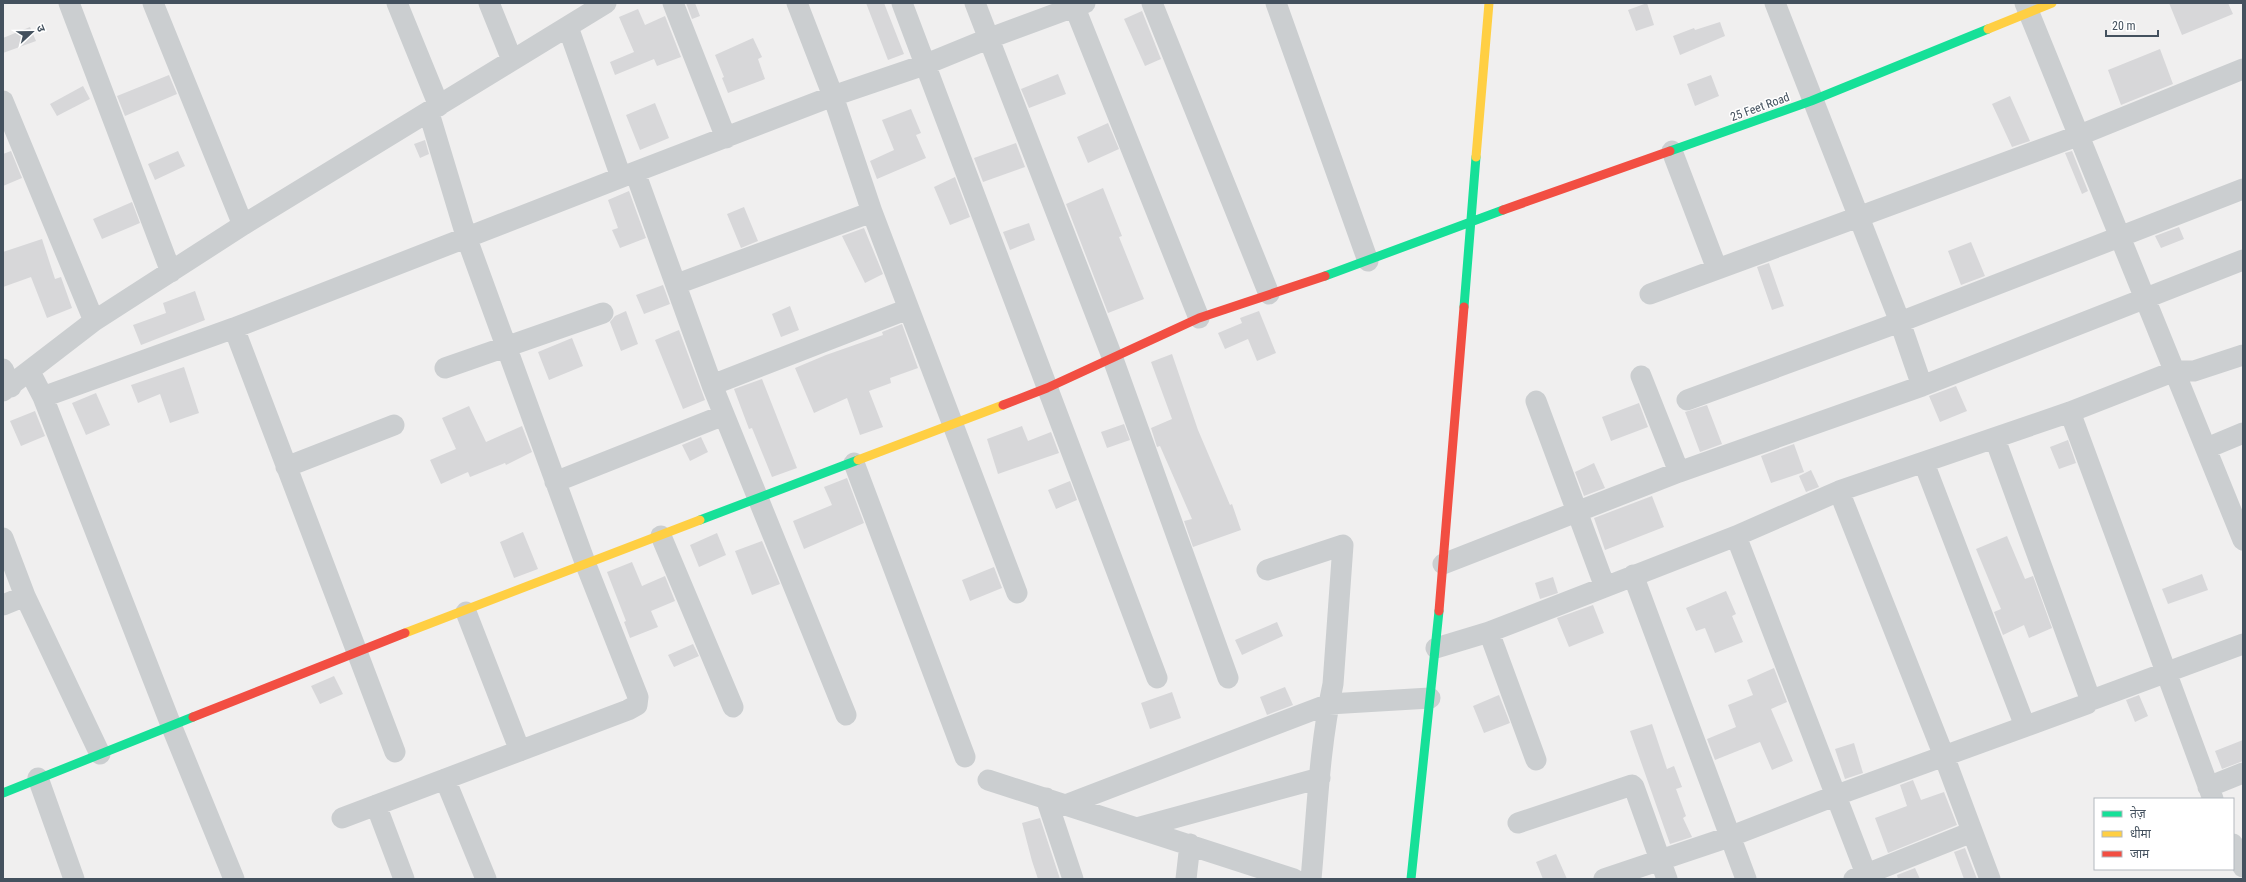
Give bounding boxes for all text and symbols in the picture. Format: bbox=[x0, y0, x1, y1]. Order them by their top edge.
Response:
north arrow bbox=[12, 12, 52, 52]
scale bar bbox=[2106, 12, 2158, 38]
text: 20 m bbox=[2112, 19, 2136, 33]
text: उ bbox=[34, 23, 48, 34]
street label: 25 Feet Road bbox=[1729, 90, 1792, 124]
legend bbox=[2094, 798, 2234, 870]
text: तेज़ bbox=[2130, 806, 2147, 821]
text: धीमा bbox=[2130, 826, 2152, 841]
text: जाम bbox=[2130, 847, 2150, 861]

